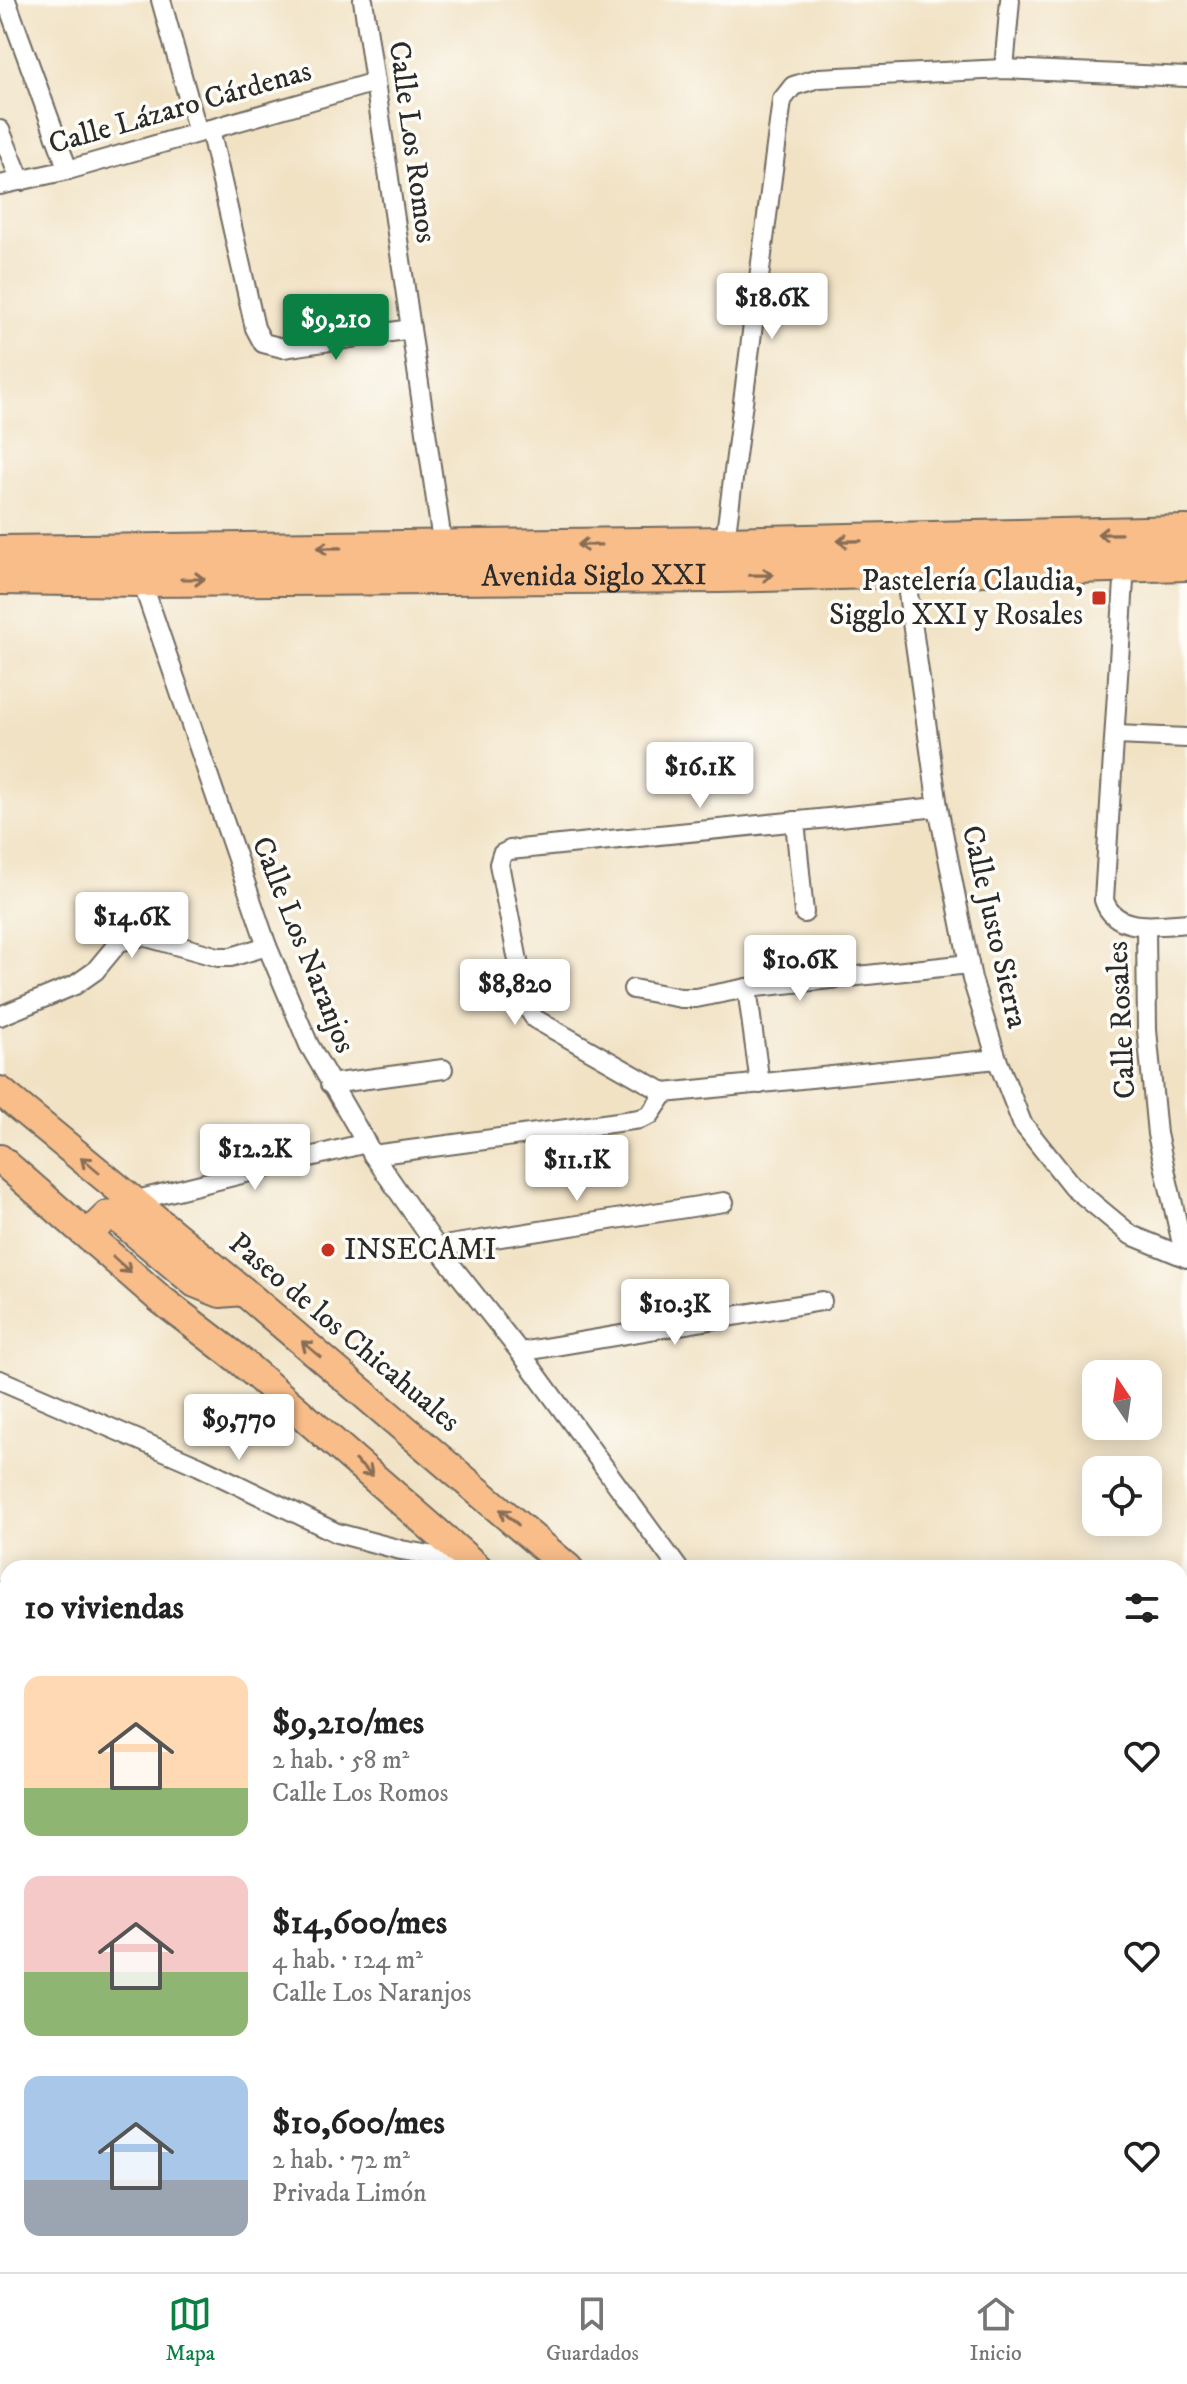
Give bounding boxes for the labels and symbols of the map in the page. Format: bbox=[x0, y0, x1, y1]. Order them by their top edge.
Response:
street label: Calle Los Romos bbox=[380, 39, 444, 245]
street label: Calle Lázaro Cárdenas bbox=[44, 53, 316, 163]
pin: $18.6K bbox=[707, 273, 837, 341]
pin: $9,210 bbox=[271, 294, 401, 362]
one-way arrow bbox=[1096, 527, 1123, 542]
one-way arrow bbox=[836, 533, 863, 548]
one-way arrow bbox=[576, 537, 603, 553]
one-way arrow bbox=[316, 540, 343, 556]
street label: Avenida Siglo XXI bbox=[481, 557, 707, 595]
place label: Pastelería Claudia, Sigglo XXI y Rosales bbox=[829, 563, 1083, 634]
one-way arrow bbox=[747, 567, 774, 582]
one-way arrow bbox=[179, 571, 206, 587]
marker: Pastelería Claudia, Sigglo XXI y Rosales bbox=[1090, 589, 1108, 607]
pin: $16.1K bbox=[635, 742, 765, 810]
street label: Calle Justo Sierra bbox=[953, 822, 1035, 1032]
street label: Calle Los Naranjos bbox=[243, 831, 363, 1059]
pin: $14.6K bbox=[67, 892, 197, 960]
pin: $10.6K bbox=[735, 935, 865, 1003]
street label: Calle Rosales bbox=[1099, 940, 1145, 1100]
pin: $8,820 bbox=[450, 959, 580, 1027]
pin: $12.2K bbox=[190, 1124, 320, 1192]
pin: $11.1K bbox=[512, 1135, 642, 1203]
one-way arrow bbox=[80, 1156, 100, 1174]
street label: Paseo de los Chicahuales bbox=[221, 1225, 467, 1441]
place label: INSECAMI bbox=[344, 1232, 497, 1269]
marker: INSECAMI bbox=[319, 1241, 337, 1259]
one-way arrow bbox=[112, 1256, 132, 1274]
pin: $10.3K bbox=[610, 1279, 740, 1347]
one-way arrow bbox=[301, 1340, 322, 1358]
north arrow bbox=[1082, 1360, 1162, 1440]
pin: $9,770 bbox=[174, 1394, 304, 1462]
one-way arrow bbox=[353, 1459, 373, 1477]
one-way arrow bbox=[499, 1509, 520, 1527]

